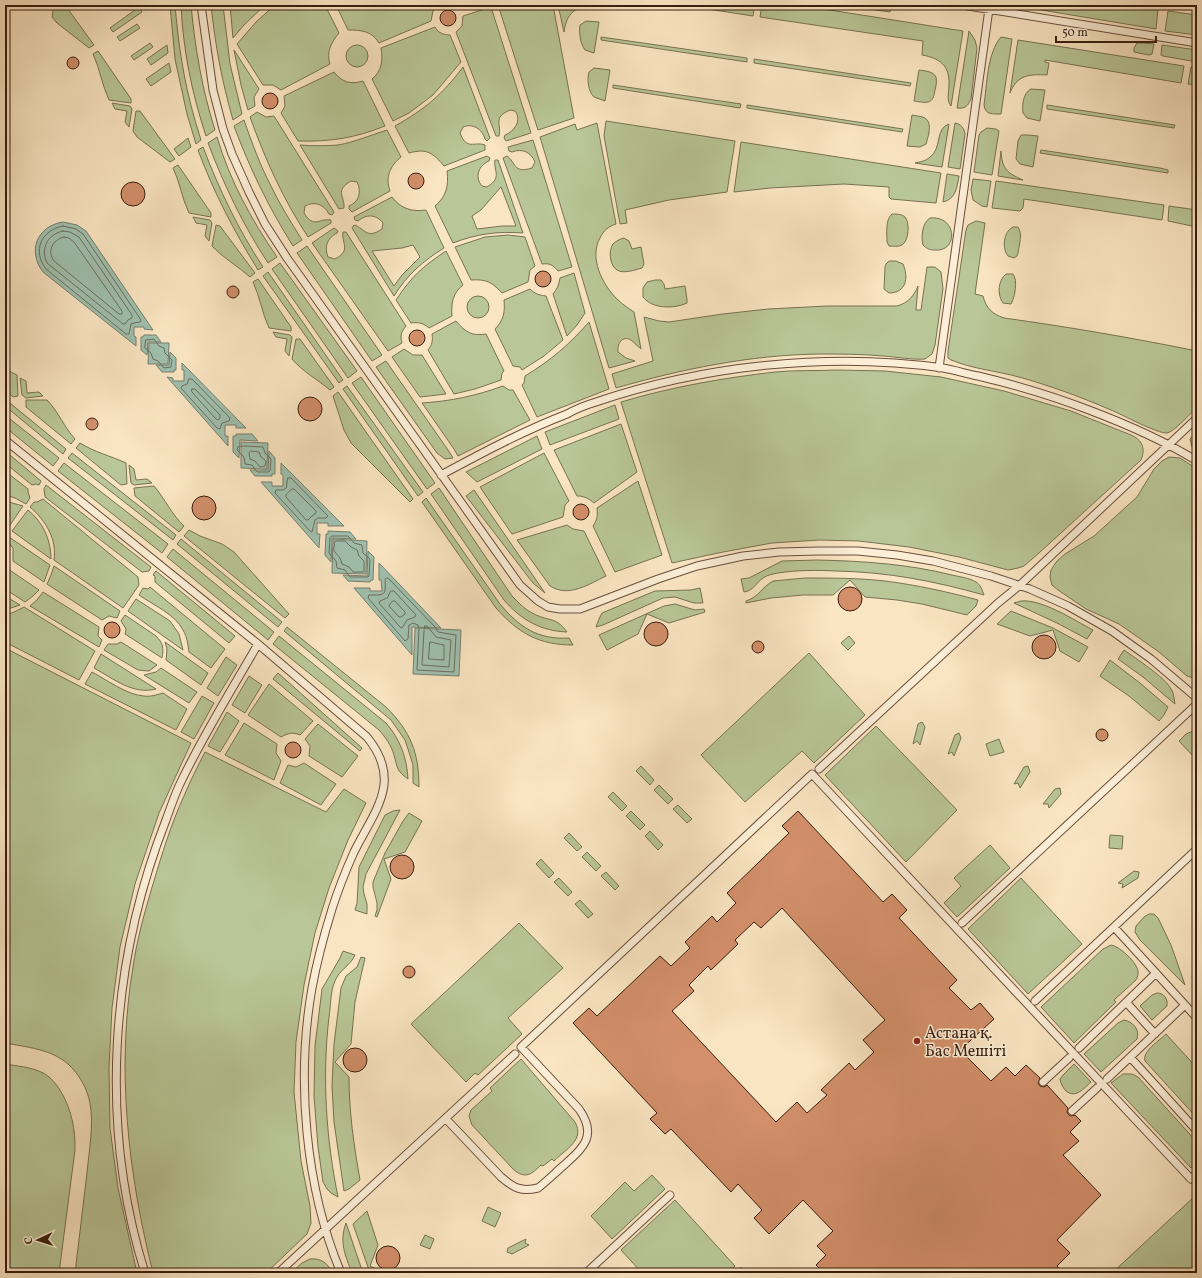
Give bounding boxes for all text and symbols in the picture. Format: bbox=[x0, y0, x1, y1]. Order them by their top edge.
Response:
scale bar bbox=[1056, 18, 1156, 44]
text: 50 m bbox=[1062, 25, 1088, 41]
place label: Астана қ. Бас Мешіті bbox=[925, 1023, 1007, 1063]
marker: Астана қ. Бас Мешіті bbox=[912, 1036, 922, 1046]
north arrow bbox=[18, 1220, 58, 1260]
text: С bbox=[22, 1237, 37, 1245]

